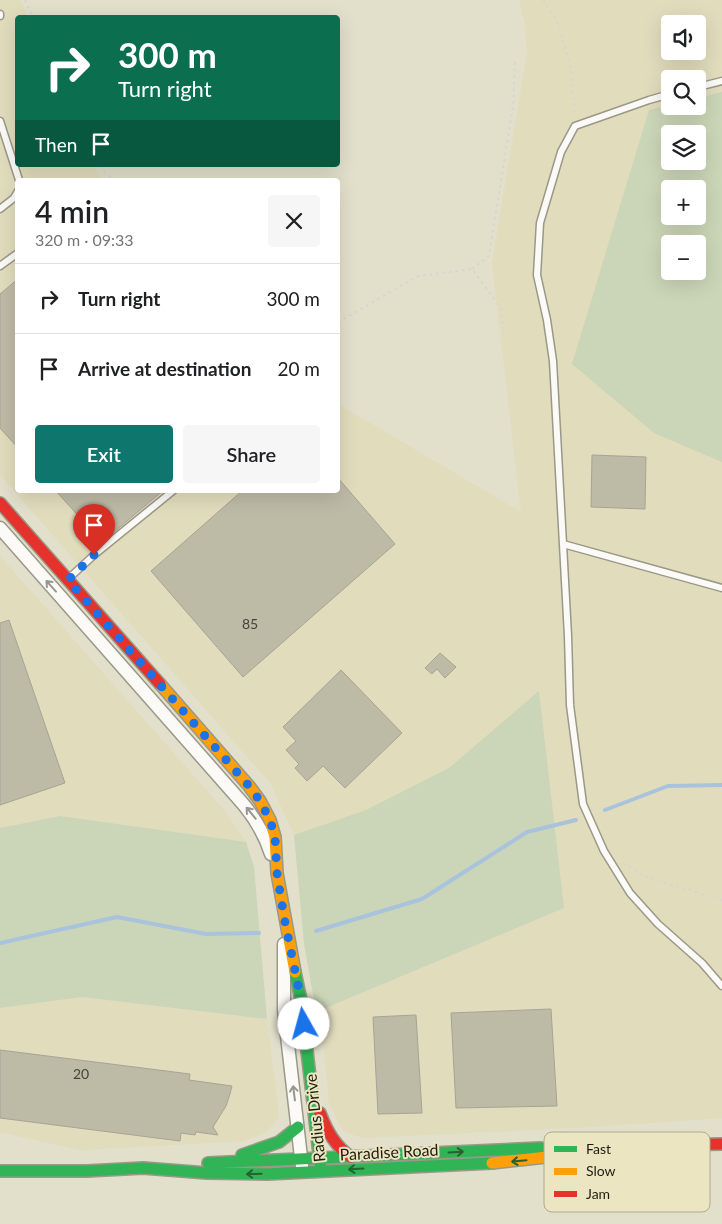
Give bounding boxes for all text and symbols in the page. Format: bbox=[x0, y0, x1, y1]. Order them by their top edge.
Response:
map controls bbox=[661, 15, 706, 280]
button: sound bbox=[661, 15, 706, 60]
text: 300 m bbox=[118, 33, 217, 75]
icon: right bbox=[35, 35, 100, 100]
button: search bbox=[661, 70, 706, 115]
text: Turn right bbox=[118, 75, 212, 102]
button: layers bbox=[661, 125, 706, 170]
icon: arrive bbox=[87, 130, 115, 158]
text: Then bbox=[35, 133, 77, 156]
button: + bbox=[661, 180, 706, 225]
text: 4 min bbox=[35, 193, 109, 229]
button: close bbox=[268, 195, 320, 247]
text: 320 m · 09:33 bbox=[35, 230, 134, 249]
button: − bbox=[661, 235, 706, 280]
icon: right bbox=[35, 285, 63, 313]
text: Turn right bbox=[78, 287, 160, 310]
text: 300 m bbox=[266, 287, 320, 310]
icon: arrive bbox=[35, 355, 63, 383]
text: Arrive at destination bbox=[78, 357, 251, 380]
text: 20 m bbox=[277, 357, 320, 380]
button: Exit bbox=[35, 425, 173, 483]
button: Share bbox=[183, 425, 320, 483]
pin bbox=[73, 504, 115, 555]
icon: arrive bbox=[80, 511, 108, 539]
one-way arrow bbox=[46, 580, 57, 593]
house number: 85 bbox=[242, 615, 258, 632]
one-way arrow bbox=[245, 807, 256, 820]
position arrow bbox=[277, 997, 329, 1049]
house number: 20 bbox=[73, 1065, 89, 1082]
street label: Radius Drive bbox=[300, 1073, 329, 1163]
one-way arrow bbox=[289, 1085, 299, 1101]
legend bbox=[544, 1132, 710, 1212]
street label: Paradise Road bbox=[339, 1139, 439, 1164]
text: Fast bbox=[586, 1140, 611, 1157]
one-way arrow bbox=[447, 1147, 463, 1157]
one-way arrow bbox=[511, 1156, 527, 1166]
text: Slow bbox=[586, 1162, 616, 1179]
one-way arrow bbox=[349, 1165, 365, 1174]
one-way arrow bbox=[246, 1169, 262, 1179]
text: Jam bbox=[586, 1185, 610, 1202]

